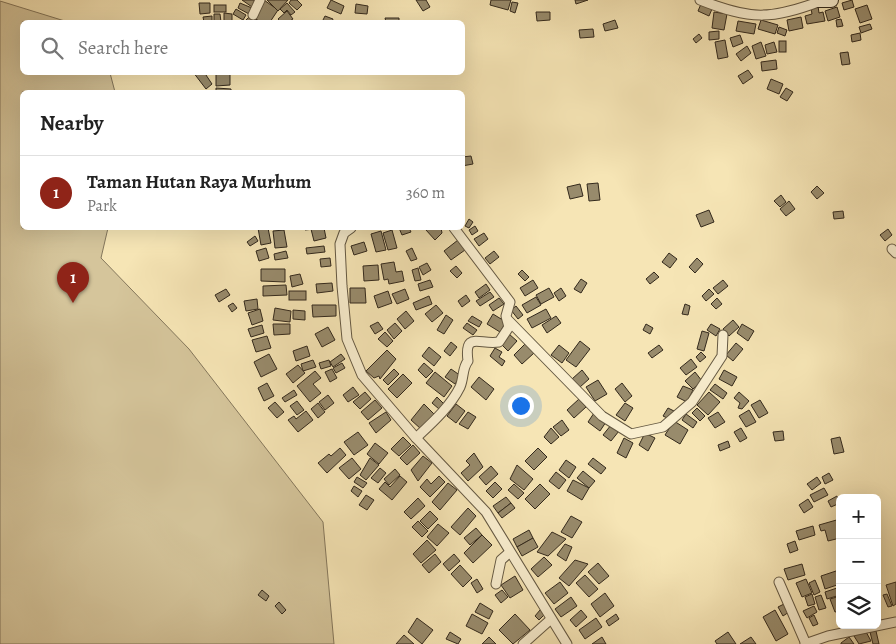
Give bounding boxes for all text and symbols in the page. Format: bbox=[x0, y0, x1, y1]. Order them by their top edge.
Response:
search box bbox=[20, 20, 465, 75]
icon: search bbox=[38, 34, 66, 62]
text: Search here bbox=[78, 35, 168, 61]
text: Nearby bbox=[40, 109, 103, 137]
text: Taman Hutan Raya Murhum bbox=[87, 169, 311, 195]
text: 1 bbox=[53, 182, 59, 204]
text: 360 m bbox=[406, 182, 445, 204]
text: Park bbox=[87, 195, 117, 217]
pin: 1 bbox=[57, 262, 89, 303]
your location bbox=[508, 393, 534, 419]
map controls bbox=[836, 494, 881, 629]
button: + bbox=[836, 494, 881, 539]
button: − bbox=[836, 539, 881, 584]
button: layers bbox=[836, 584, 881, 629]

